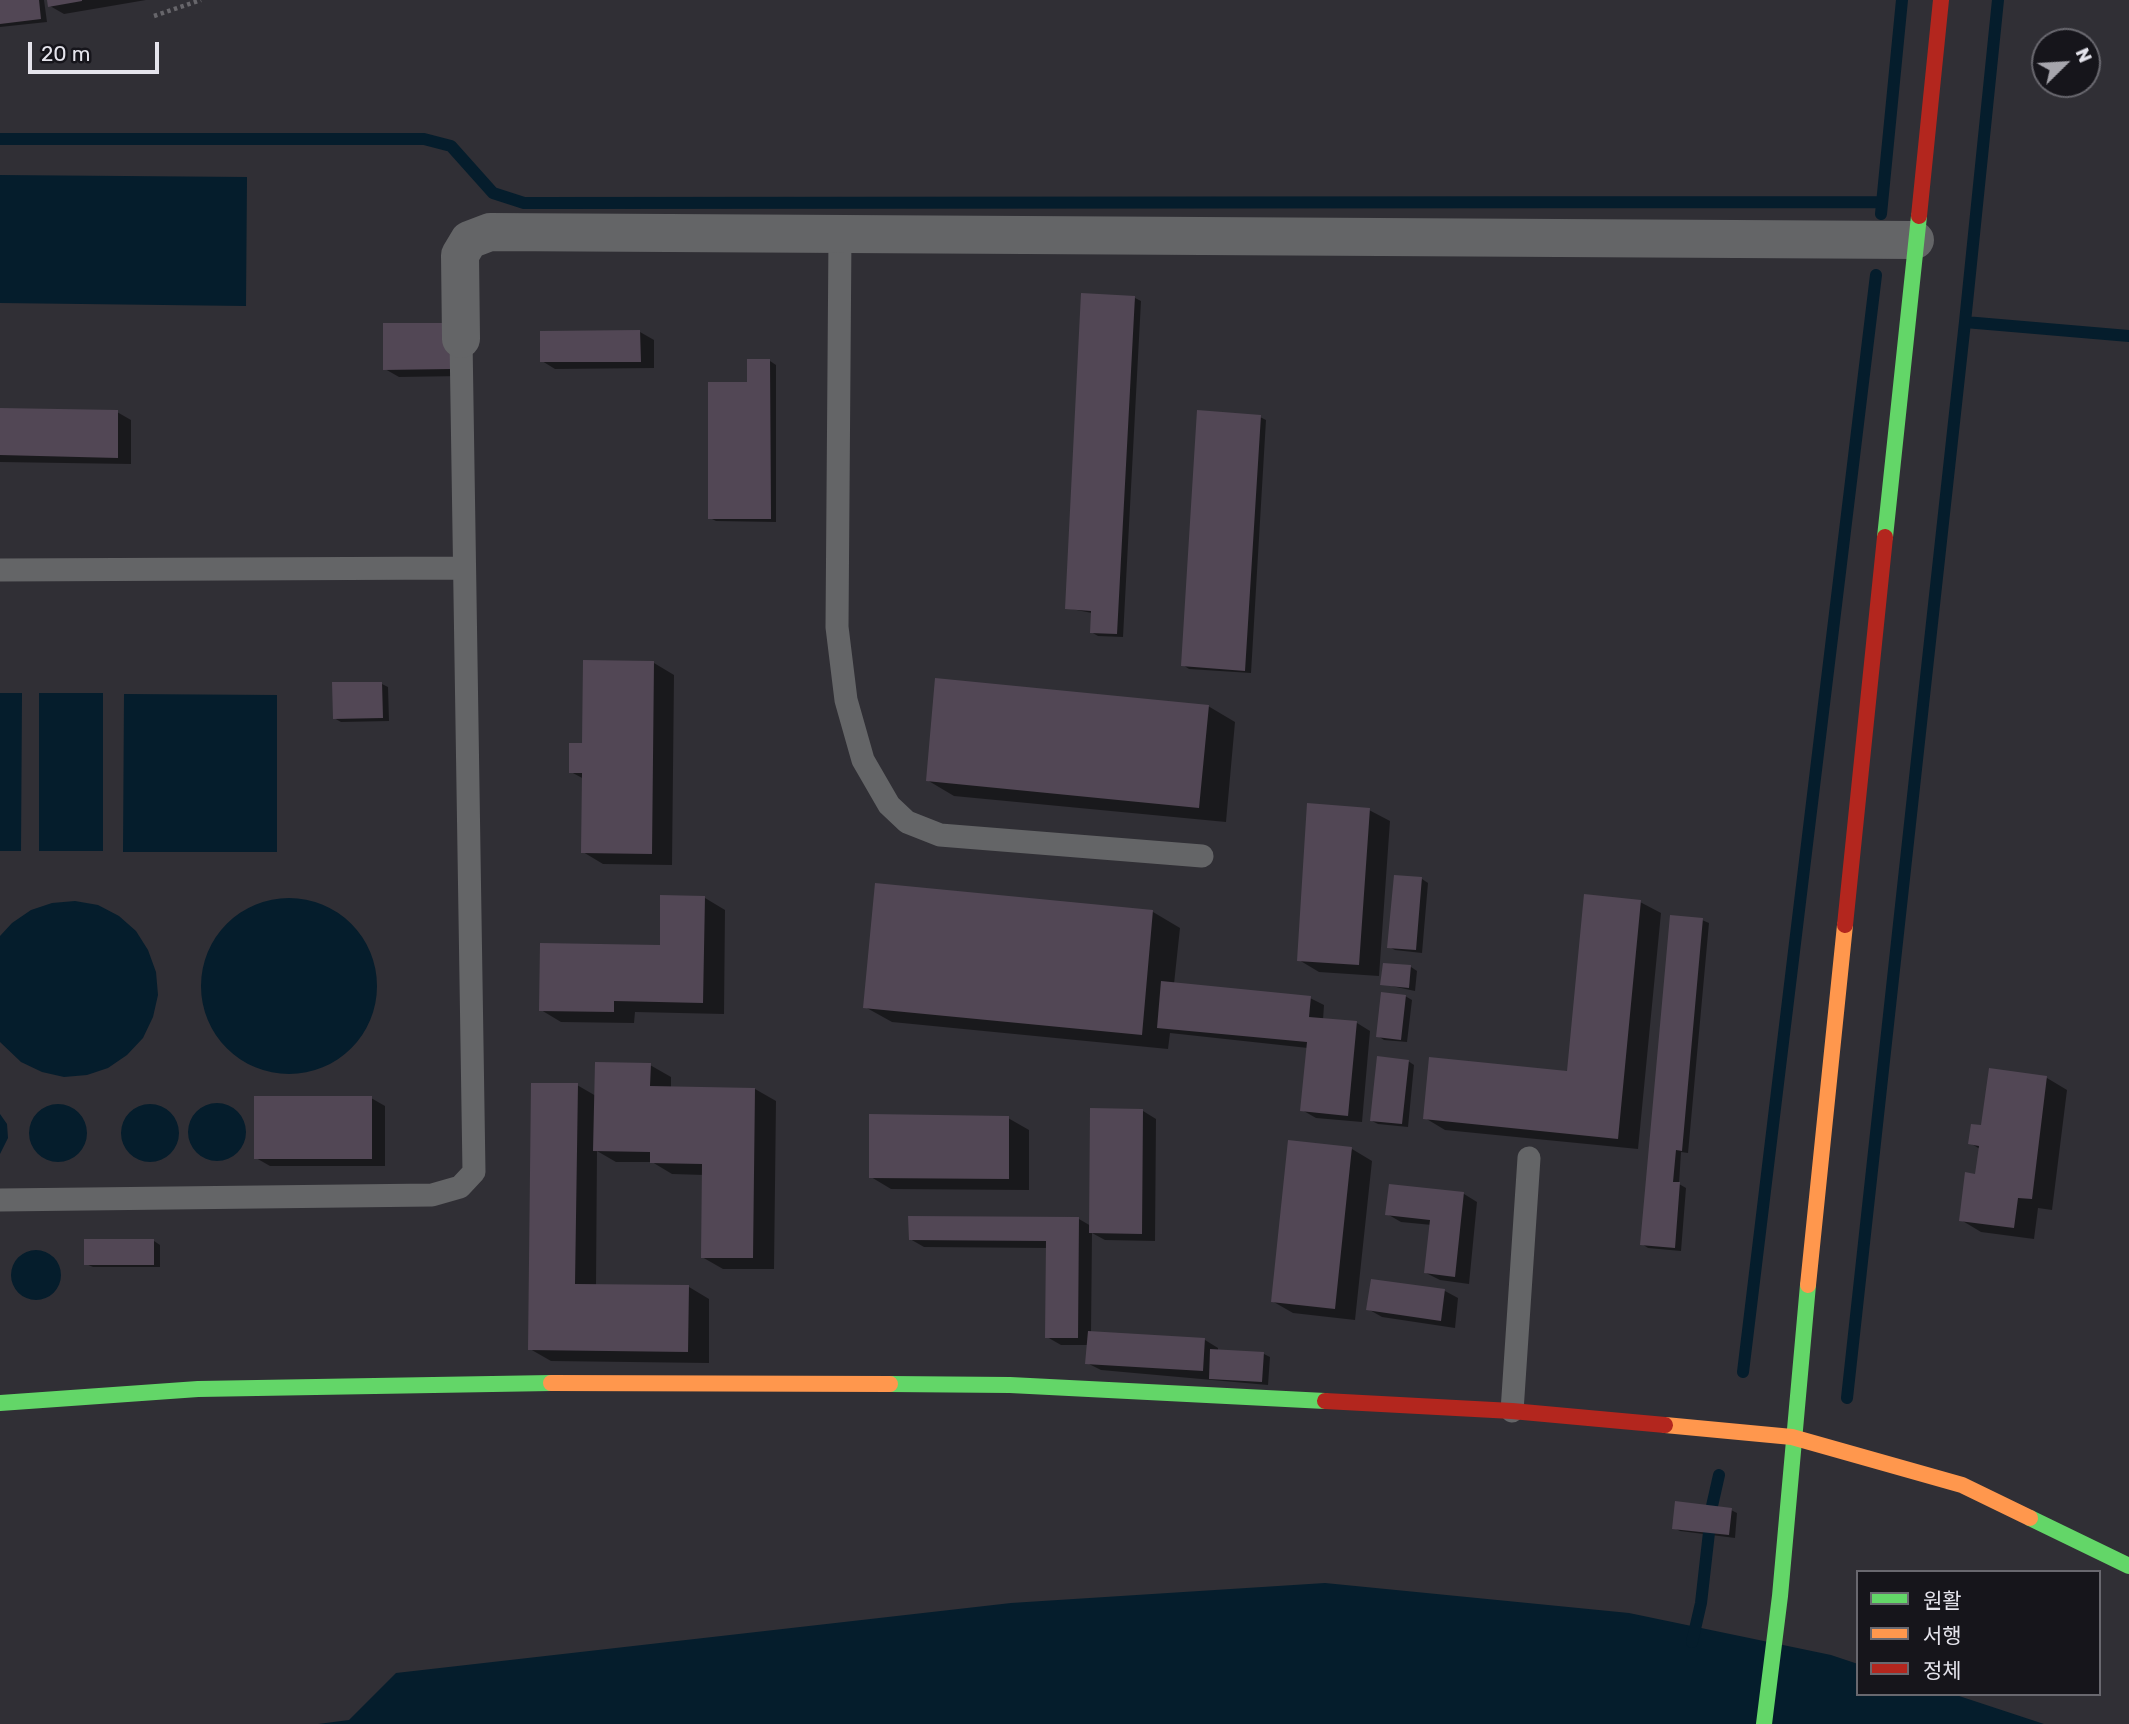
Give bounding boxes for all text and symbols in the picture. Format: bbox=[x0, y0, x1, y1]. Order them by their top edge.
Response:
scale bar bbox=[32, 28, 163, 72]
north arrow bbox=[2031, 28, 2101, 98]
text: 20 m bbox=[41, 41, 90, 66]
text: N bbox=[2071, 44, 2097, 66]
legend bbox=[1856, 1570, 2101, 1696]
text: 원활 bbox=[1923, 1588, 1962, 1613]
text: 서행 bbox=[1923, 1623, 1962, 1648]
text: 정체 bbox=[1923, 1658, 1962, 1683]

